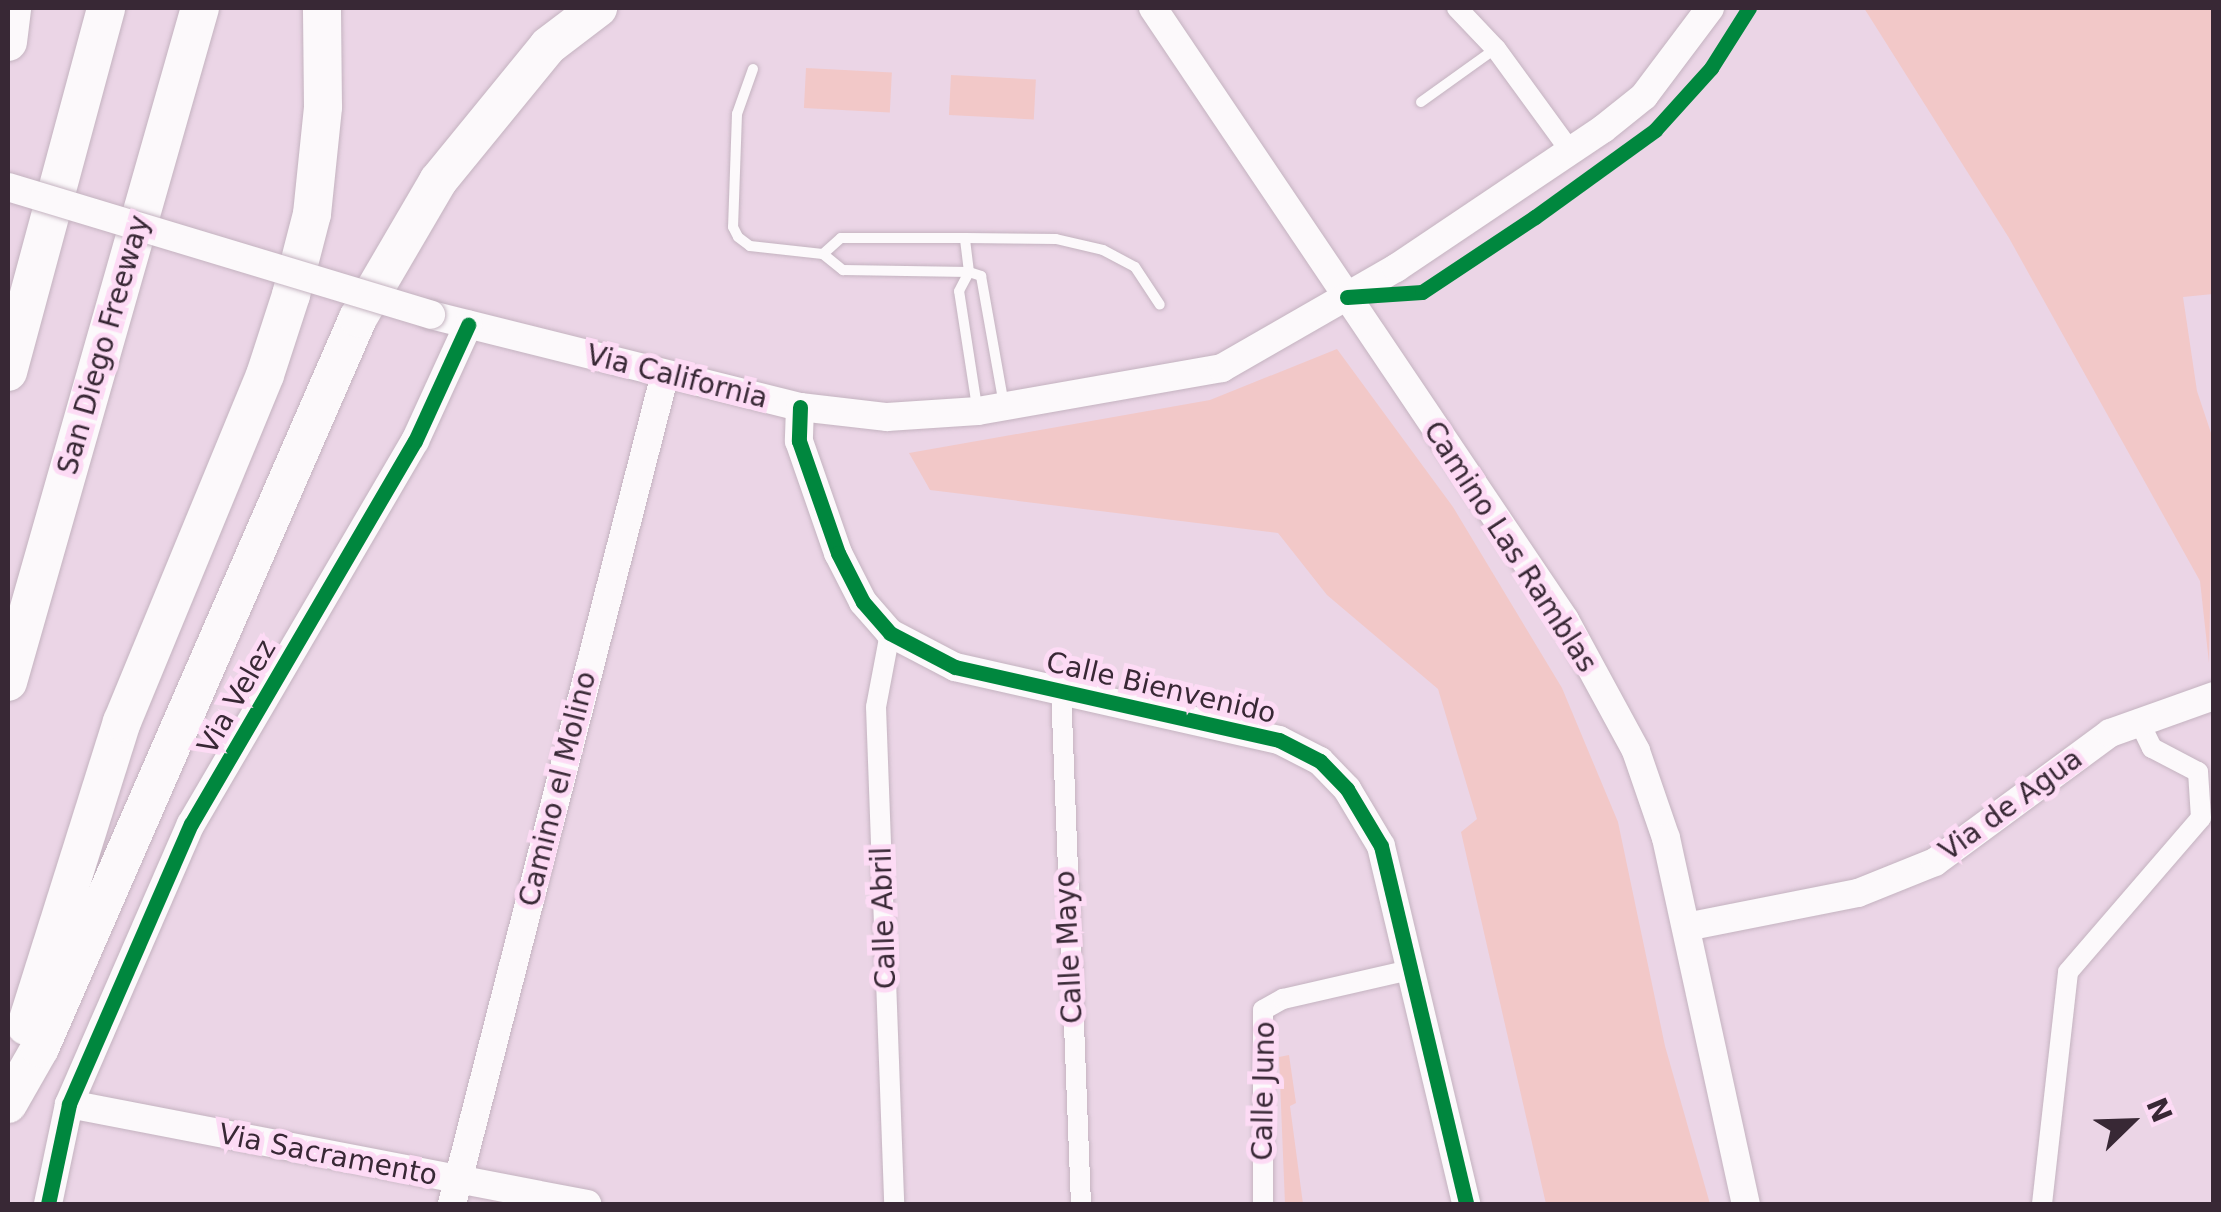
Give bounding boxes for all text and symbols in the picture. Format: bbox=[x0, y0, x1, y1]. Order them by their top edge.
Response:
street label: San Diego Freeway bbox=[51, 212, 157, 478]
street label: Via California bbox=[583, 338, 771, 416]
street label: Camino Las Ramblas bbox=[1416, 415, 1604, 679]
street label: Via Velez bbox=[191, 634, 283, 760]
street label: Calle Bienvenido bbox=[1043, 645, 1279, 731]
street label: Camino el Molino bbox=[513, 668, 603, 910]
street label: Via de Agua bbox=[1933, 742, 2089, 868]
street label: Calle Abril bbox=[865, 846, 903, 990]
street label: Calle Mayo bbox=[1048, 870, 1090, 1024]
street label: Calle Juno bbox=[1246, 1021, 1282, 1161]
north arrow bbox=[2081, 1072, 2181, 1172]
text: N bbox=[2139, 1093, 2179, 1127]
street label: Via Sacramento bbox=[216, 1117, 440, 1193]

